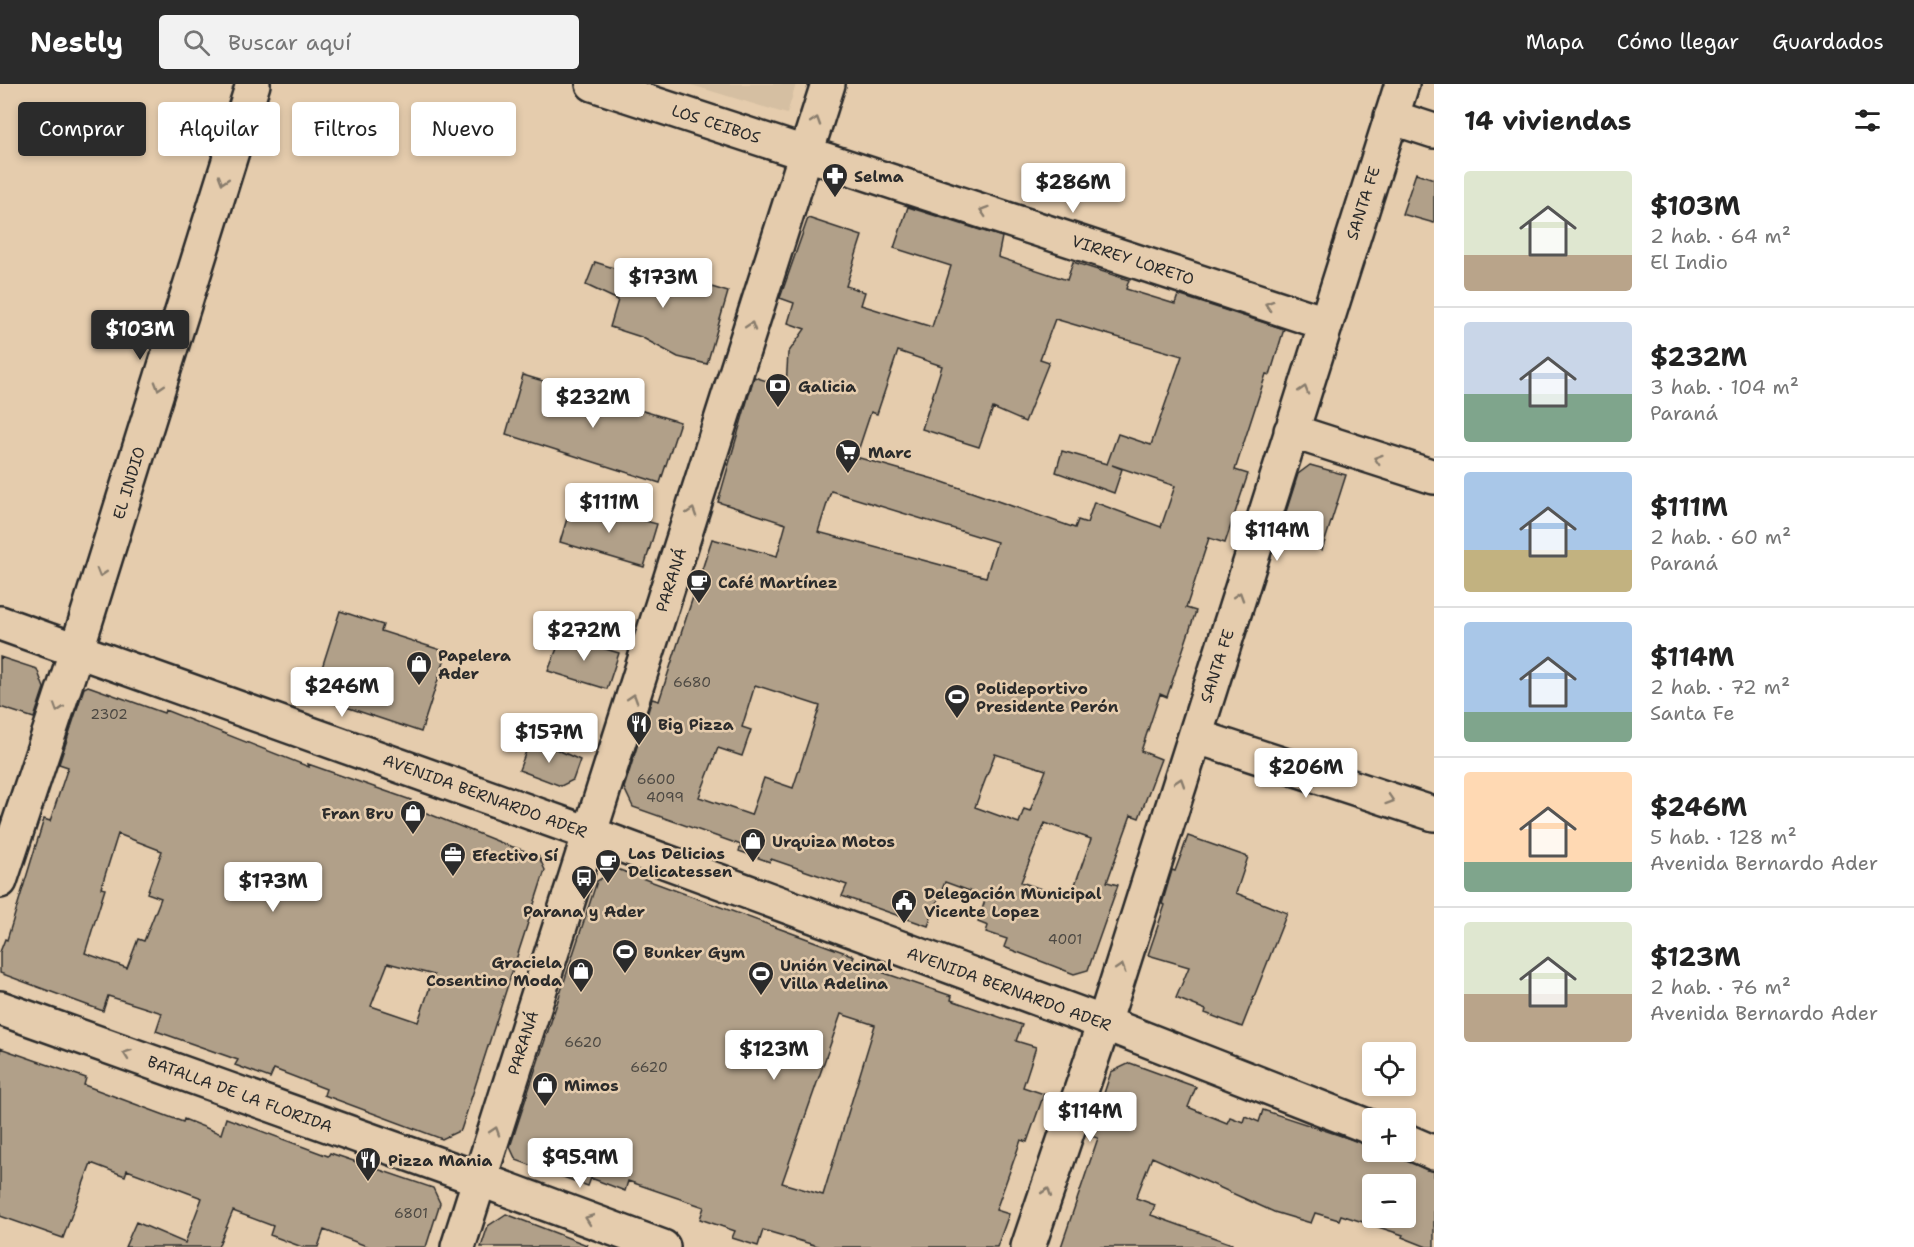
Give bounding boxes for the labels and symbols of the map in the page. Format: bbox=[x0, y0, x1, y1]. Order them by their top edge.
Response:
street label: LOS CEIBOS bbox=[669, 100, 763, 148]
one-way arrow bbox=[809, 116, 822, 126]
pharmacy icon: Selma bbox=[820, 161, 850, 199]
pin: $286M bbox=[1031, 163, 1115, 214]
street label: SANTA FE bbox=[1341, 163, 1385, 243]
place label: Selma bbox=[854, 166, 904, 187]
one-way arrow bbox=[218, 174, 230, 185]
one-way arrow bbox=[979, 206, 990, 219]
street label: VIRREY LORETO bbox=[1069, 230, 1197, 290]
pin: $173M bbox=[621, 258, 705, 309]
one-way arrow bbox=[1264, 299, 1275, 312]
pin: $103M bbox=[98, 310, 182, 361]
one-way arrow bbox=[744, 321, 756, 332]
bank icon: Galicia bbox=[763, 371, 793, 409]
place label: Galicia bbox=[798, 376, 856, 397]
pin: $232M bbox=[551, 378, 635, 429]
one-way arrow bbox=[154, 380, 166, 391]
one-way arrow bbox=[1297, 385, 1309, 396]
supermarket icon: Marc bbox=[833, 437, 863, 475]
place label: Marc bbox=[868, 442, 912, 463]
street label: EL INDIO bbox=[108, 444, 150, 522]
one-way arrow bbox=[1373, 454, 1384, 466]
pin: $111M bbox=[567, 483, 651, 534]
one-way arrow bbox=[685, 507, 697, 518]
pin: $114M bbox=[1235, 511, 1319, 562]
street label: PARANÁ bbox=[651, 545, 691, 615]
one-way arrow bbox=[96, 567, 108, 578]
cafe icon: Café Martínez bbox=[684, 567, 714, 605]
place label: Café Martínez bbox=[718, 572, 838, 593]
one-way arrow bbox=[1232, 591, 1244, 602]
pin: $272M bbox=[542, 611, 626, 662]
street label: SANTA FE bbox=[1195, 626, 1239, 706]
place label: Papelera Ader bbox=[438, 645, 511, 684]
shop icon: Papelera Ader bbox=[404, 649, 434, 687]
pin: $246M bbox=[300, 667, 384, 718]
house number: 6680 bbox=[673, 673, 711, 691]
place label: Polideportivo Presidente Perón bbox=[976, 678, 1119, 717]
sports icon: Polideportivo Presidente Perón bbox=[942, 682, 972, 720]
one-way arrow bbox=[626, 693, 639, 704]
one-way arrow bbox=[52, 702, 65, 713]
house number: 2302 bbox=[90, 705, 128, 723]
restaurant icon: Big Pizza bbox=[624, 709, 654, 747]
pin: $157M bbox=[507, 713, 591, 764]
place label: Big Pizza bbox=[658, 714, 734, 735]
pin: $206M bbox=[1264, 748, 1348, 799]
street label: AVENIDA BERNARDO ADER bbox=[380, 749, 590, 843]
house number: 6600 bbox=[637, 770, 675, 788]
one-way arrow bbox=[1173, 777, 1185, 788]
house number: 4099 bbox=[646, 788, 684, 806]
one-way arrow bbox=[1384, 793, 1395, 805]
shop icon: Fran Bru bbox=[398, 798, 428, 836]
place label: Fran Bru bbox=[322, 803, 394, 824]
shop icon: Urquiza Motos bbox=[738, 826, 768, 864]
place label: Urquiza Motos bbox=[772, 831, 895, 852]
office icon: Efectivo Sí bbox=[438, 840, 468, 878]
place label: Las Delicias Delicatessen bbox=[628, 843, 733, 882]
place label: Efectivo Sí bbox=[472, 845, 559, 866]
cafe icon: Las Delicias Delicatessen bbox=[593, 847, 623, 885]
pin: $173M bbox=[231, 862, 315, 913]
bus stop icon: Parana y Ader bbox=[569, 863, 599, 901]
place label: Delegación Municipal Vicente Lopez bbox=[924, 883, 1102, 922]
public building icon: Delegación Municipal Vicente Lopez bbox=[889, 887, 919, 925]
place label: Parana y Ader bbox=[523, 901, 646, 922]
house number: 4001 bbox=[1048, 930, 1082, 948]
sports icon: Bunker Gym bbox=[610, 937, 640, 975]
place label: Bunker Gym bbox=[644, 942, 746, 963]
street label: AVENIDA BERNARDO ADER bbox=[904, 942, 1114, 1036]
place label: Graciela Cosentino Moda bbox=[426, 952, 562, 991]
place label: Unión Vecinal Villa Adelina bbox=[780, 955, 893, 994]
shop icon: Graciela Cosentino Moda bbox=[566, 956, 596, 994]
sports icon: Unión Vecinal Villa Adelina bbox=[746, 959, 776, 997]
one-way arrow bbox=[1114, 963, 1126, 974]
street label: PARANÁ bbox=[503, 1008, 543, 1078]
pin: $123M bbox=[732, 1030, 816, 1081]
house number: 6620 bbox=[564, 1033, 602, 1051]
one-way arrow bbox=[123, 1048, 133, 1061]
street label: BATALLA DE LA FLORIDA bbox=[145, 1051, 335, 1137]
house number: 6620 bbox=[630, 1058, 668, 1076]
shop icon: Mimos bbox=[530, 1070, 560, 1108]
place label: Mimos bbox=[564, 1075, 619, 1096]
pin: $114M bbox=[1048, 1092, 1132, 1143]
one-way arrow bbox=[487, 1126, 500, 1137]
pin: $95.9M bbox=[531, 1138, 629, 1189]
restaurant icon: Pizza Mania bbox=[353, 1145, 383, 1183]
place label: Pizza Mania bbox=[388, 1150, 492, 1171]
one-way arrow bbox=[1039, 1187, 1052, 1198]
house number: 6801 bbox=[394, 1204, 428, 1222]
one-way arrow bbox=[584, 1214, 594, 1227]

